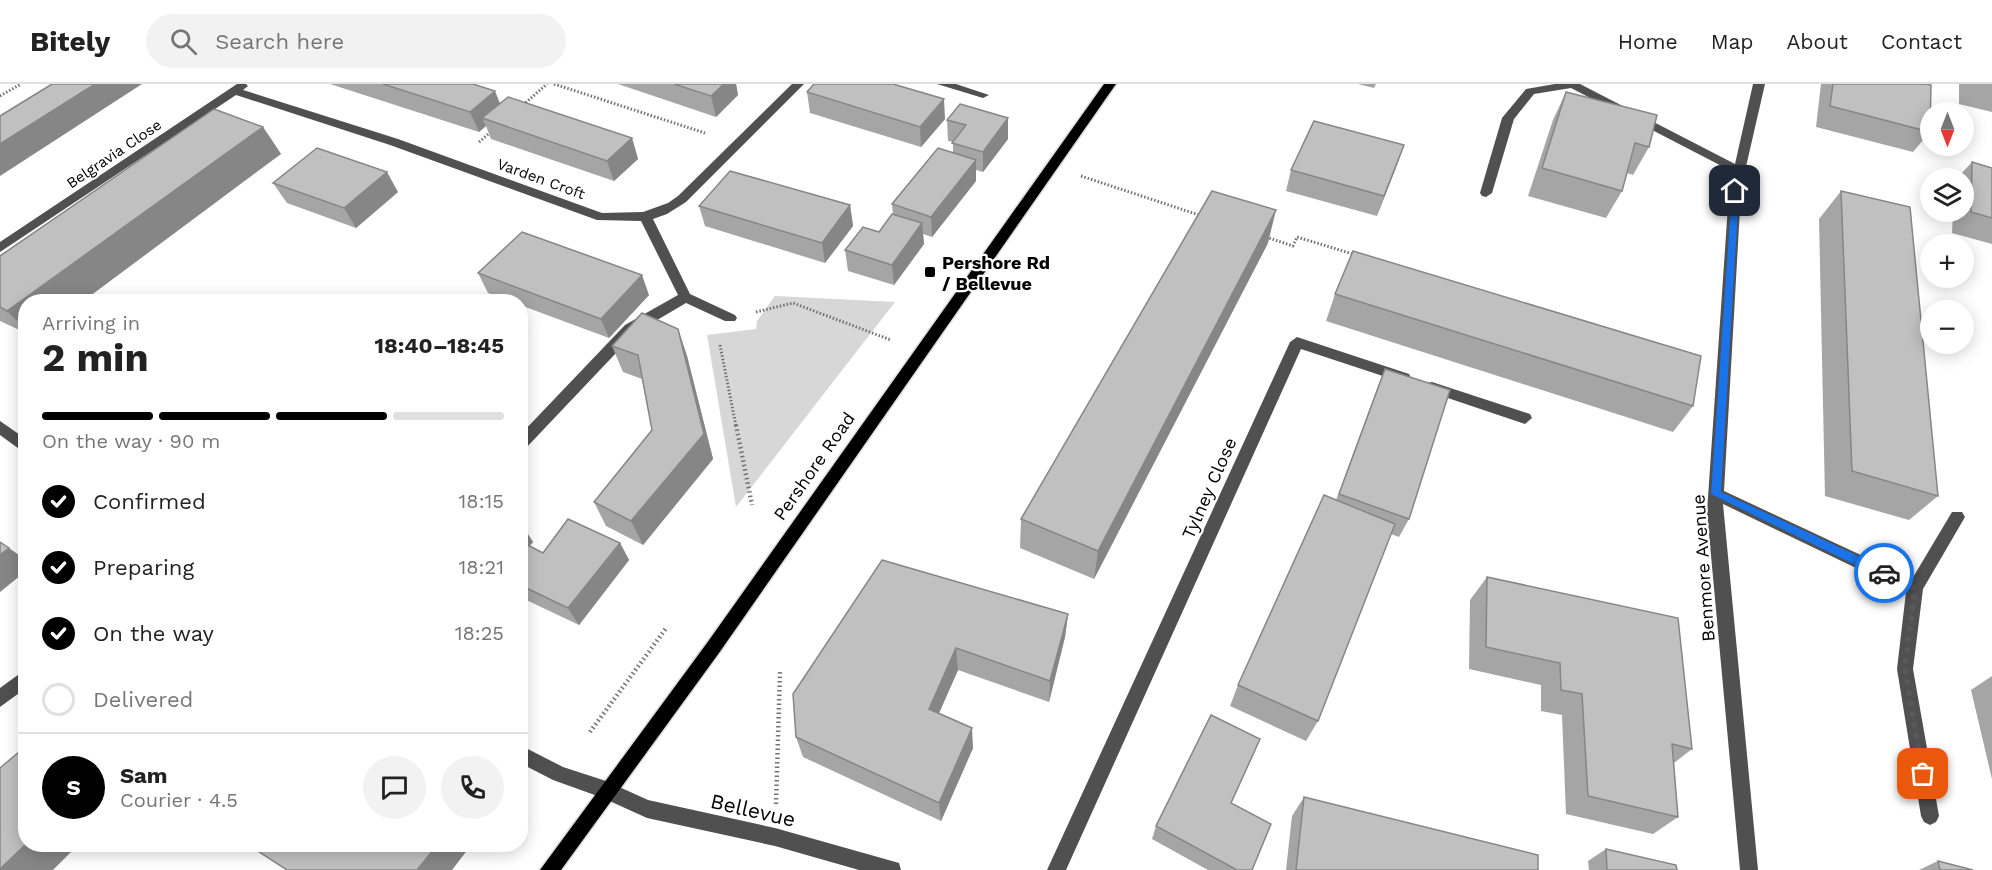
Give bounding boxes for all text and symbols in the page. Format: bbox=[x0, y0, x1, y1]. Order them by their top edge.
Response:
search box bbox=[146, 14, 566, 68]
text: Bitely bbox=[30, 25, 110, 58]
icon: search bbox=[167, 25, 200, 58]
text: Search here bbox=[215, 29, 344, 54]
text: Home bbox=[1618, 29, 1678, 54]
text: Map bbox=[1711, 29, 1754, 54]
text: About bbox=[1787, 29, 1848, 54]
text: Contact bbox=[1881, 29, 1962, 54]
north arrow bbox=[1920, 102, 1974, 156]
map controls bbox=[1920, 102, 1974, 354]
street label: Belgravia Close bbox=[63, 116, 165, 192]
street label: Varden Croft bbox=[495, 155, 588, 203]
pin bbox=[1709, 165, 1760, 216]
button: layers bbox=[1920, 168, 1974, 222]
icon: home bbox=[1718, 174, 1751, 207]
button: + bbox=[1920, 234, 1974, 288]
place label: Pershore Rd / Bellevue bbox=[942, 252, 1050, 294]
marker: Pershore Rd / Bellevue bbox=[923, 265, 937, 279]
button: − bbox=[1920, 300, 1974, 354]
text: Arriving in bbox=[42, 311, 140, 335]
text: 18:40–18:45 bbox=[374, 333, 504, 358]
text: 2 min bbox=[42, 335, 149, 380]
street label: Pershore Road bbox=[769, 408, 859, 524]
text: On the way · 90 m bbox=[42, 429, 220, 453]
street label: Tylney Close bbox=[1177, 434, 1241, 542]
icon: check bbox=[42, 485, 75, 518]
text: Confirmed bbox=[93, 489, 206, 514]
text: 18:15 bbox=[459, 489, 504, 513]
street label: Benmore Avenue bbox=[1687, 494, 1719, 642]
courier bbox=[1854, 543, 1914, 603]
icon: check bbox=[42, 551, 75, 584]
text: Preparing bbox=[93, 555, 194, 580]
text: 18:21 bbox=[459, 555, 504, 579]
icon: car bbox=[1868, 557, 1901, 590]
icon: check bbox=[42, 617, 75, 650]
text: On the way bbox=[93, 621, 214, 646]
text: 18:25 bbox=[455, 621, 504, 645]
text: Delivered bbox=[93, 687, 193, 712]
pin bbox=[1897, 748, 1948, 799]
button: chat bbox=[363, 756, 426, 819]
button: phone bbox=[441, 756, 504, 819]
icon: bag bbox=[1906, 757, 1939, 790]
text: Sam bbox=[120, 763, 168, 788]
text: S bbox=[66, 775, 81, 800]
text: Courier · 4.5 bbox=[120, 788, 238, 812]
street label: Bellevue bbox=[708, 788, 798, 832]

